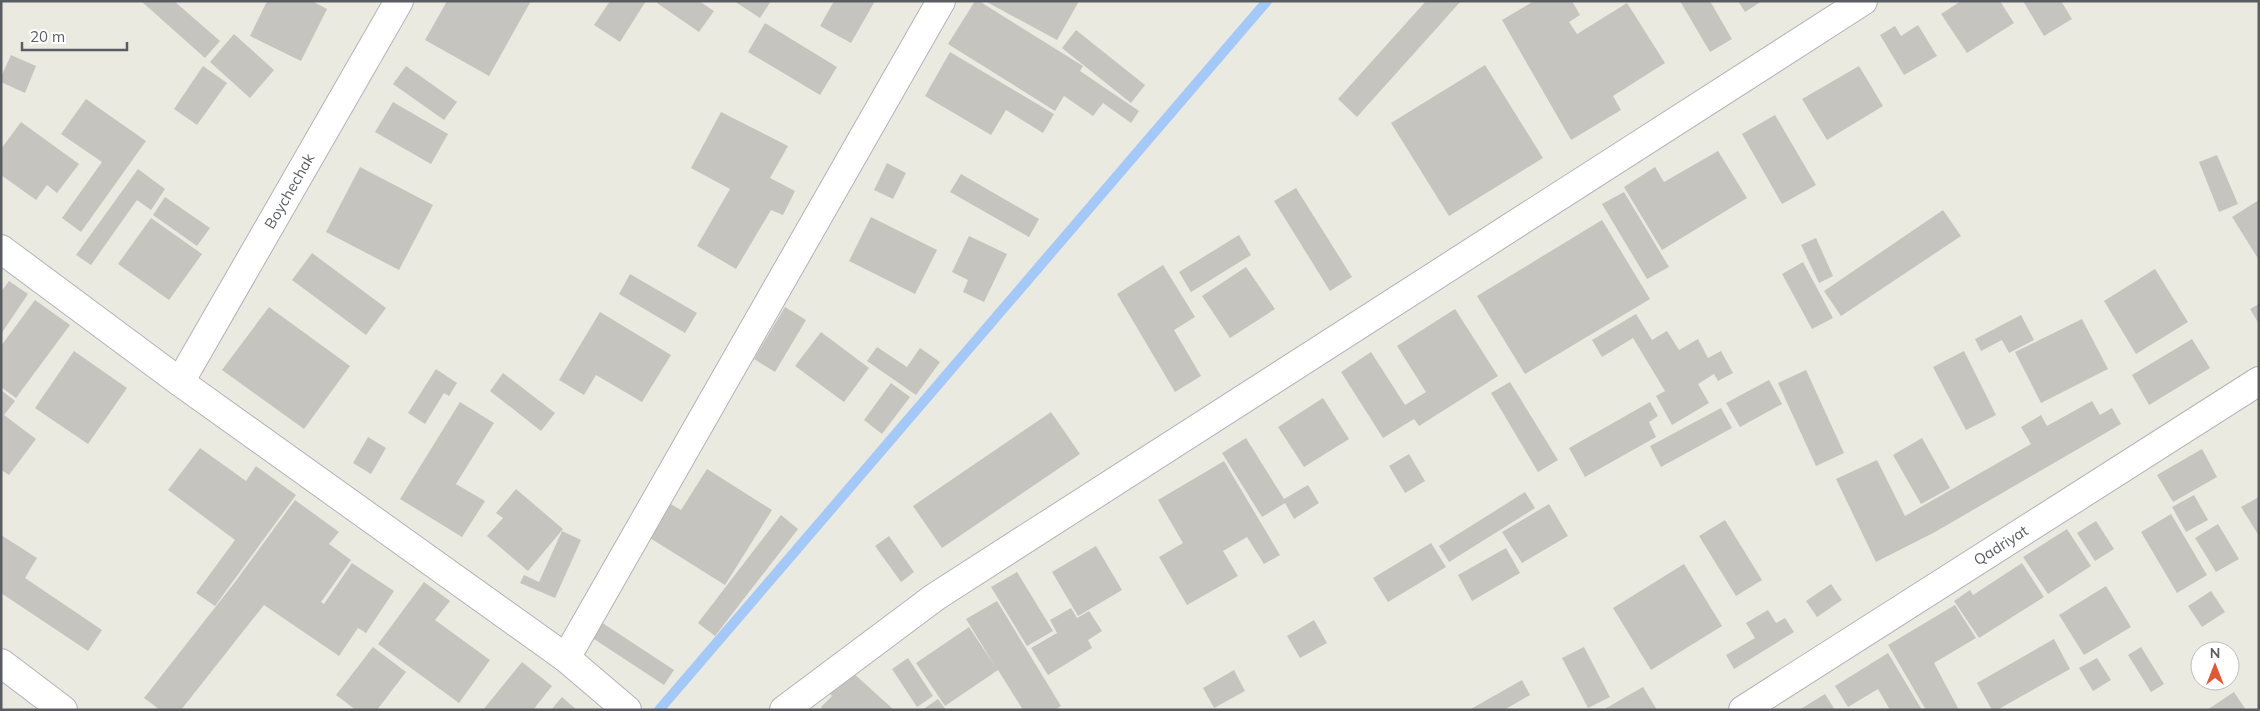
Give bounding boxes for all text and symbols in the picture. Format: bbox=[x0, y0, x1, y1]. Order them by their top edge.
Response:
scale bar bbox=[22, 20, 128, 52]
text: 20 m bbox=[30, 27, 65, 46]
street label: Boychechak bbox=[260, 150, 318, 232]
street label: Qadriyat bbox=[1970, 521, 2031, 569]
north arrow bbox=[2190, 641, 2240, 691]
text: N bbox=[2210, 644, 2220, 662]

